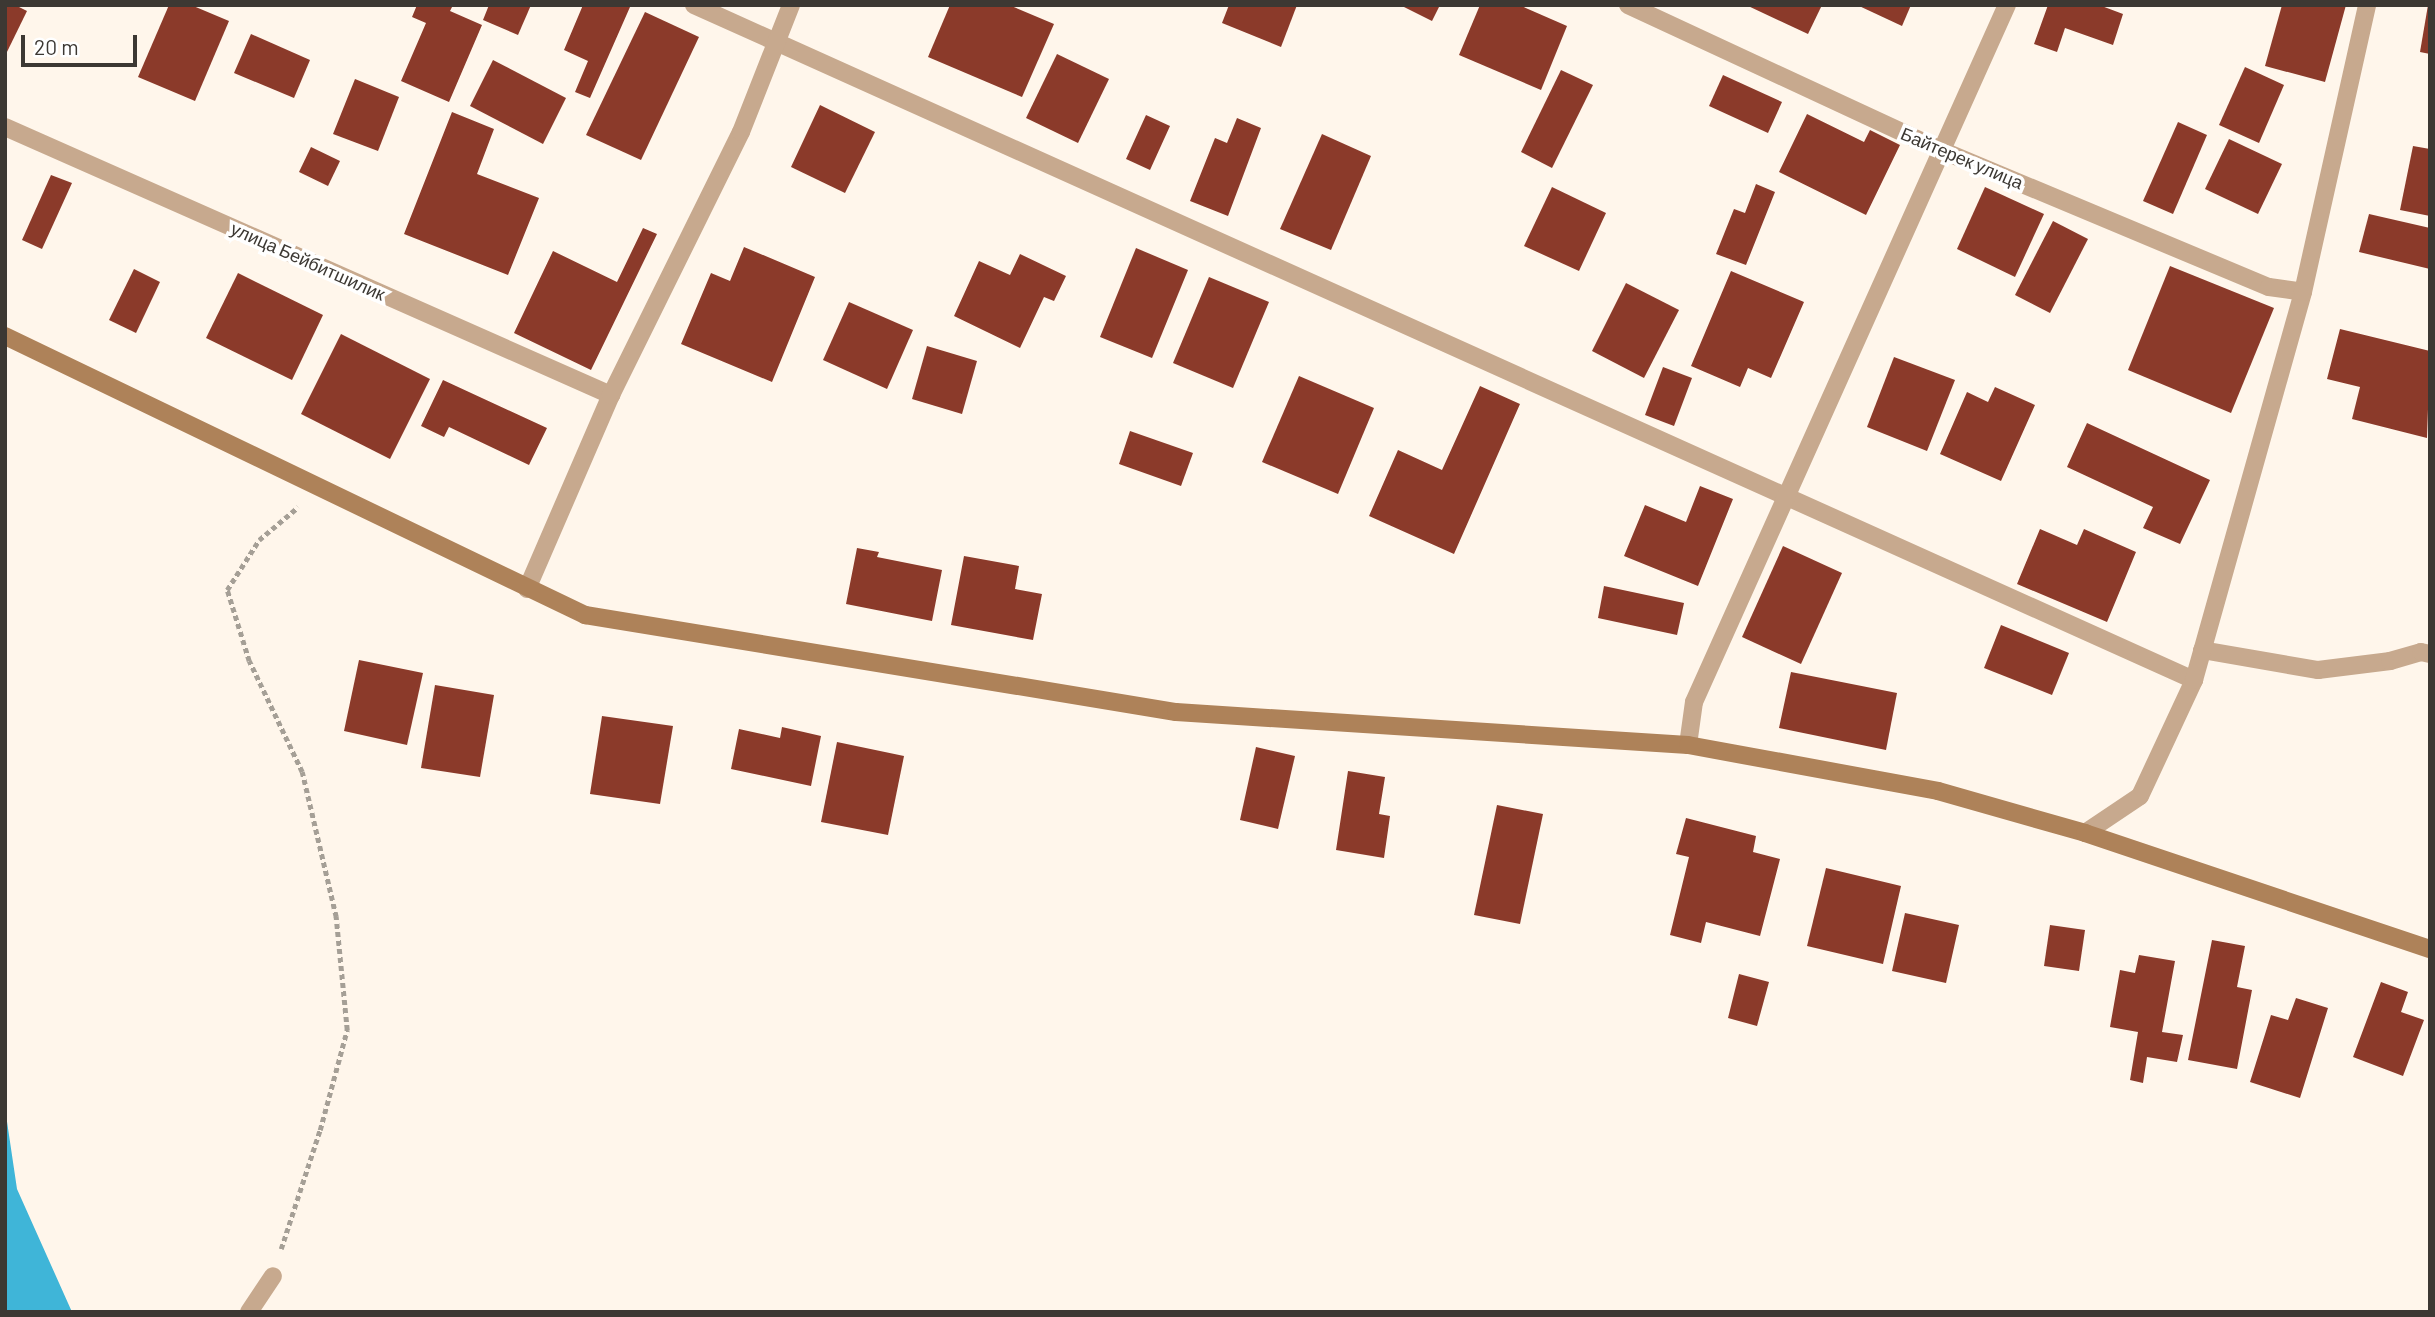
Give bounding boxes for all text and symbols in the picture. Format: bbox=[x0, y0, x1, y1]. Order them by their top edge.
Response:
scale bar bbox=[24, 21, 140, 65]
text: 20 m bbox=[34, 34, 79, 59]
street label: Байтерек улица bbox=[1898, 122, 2026, 194]
street label: улица Бейбитшилик bbox=[228, 217, 388, 305]

